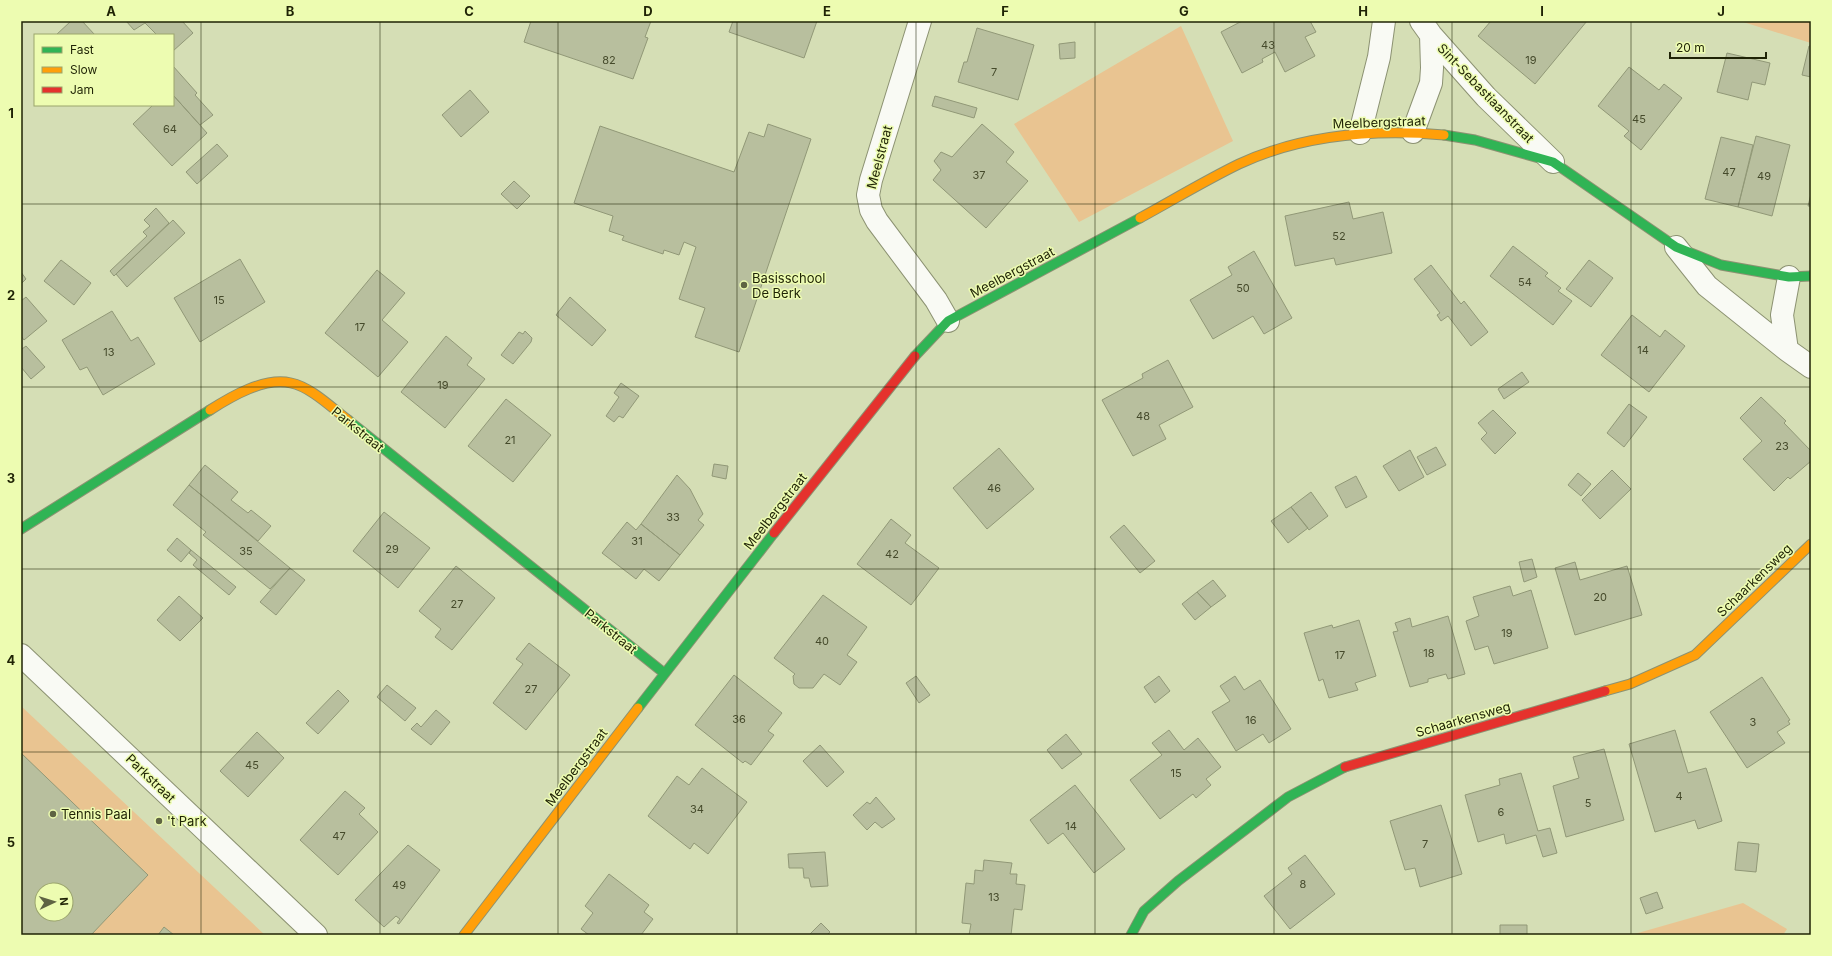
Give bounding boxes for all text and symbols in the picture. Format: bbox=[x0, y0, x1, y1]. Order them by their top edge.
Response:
text: A bbox=[106, 3, 116, 19]
text: B bbox=[286, 3, 295, 19]
text: C bbox=[464, 3, 474, 19]
text: D bbox=[643, 3, 653, 19]
text: E bbox=[823, 3, 831, 19]
text: F bbox=[1001, 3, 1009, 19]
text: G bbox=[1179, 3, 1189, 19]
text: H bbox=[1358, 3, 1368, 19]
text: I bbox=[1540, 3, 1544, 19]
text: J bbox=[1717, 3, 1725, 19]
legend bbox=[34, 34, 174, 106]
scale bar bbox=[1670, 34, 1766, 60]
house number: 43 bbox=[1261, 38, 1275, 52]
street label: Sint-Sebastiaanstraat bbox=[1434, 40, 1538, 146]
text: 20 m bbox=[1676, 40, 1705, 55]
text: Fast bbox=[70, 42, 94, 57]
house number: 82 bbox=[602, 53, 616, 67]
house number: 19 bbox=[1525, 53, 1537, 67]
text: Slow bbox=[70, 62, 98, 77]
house number: 7 bbox=[991, 65, 997, 79]
text: Jam bbox=[70, 82, 94, 97]
text: 1 bbox=[8, 105, 14, 121]
street label: Meelbergstraat bbox=[1332, 112, 1426, 132]
house number: 45 bbox=[1632, 112, 1646, 126]
house number: 64 bbox=[163, 122, 177, 136]
street label: Meelstraat bbox=[863, 124, 895, 190]
house number: 47 bbox=[1722, 165, 1736, 179]
house number: 37 bbox=[972, 168, 986, 182]
house number: 49 bbox=[1757, 169, 1771, 183]
house number: 52 bbox=[1332, 229, 1346, 243]
street label: Meelbergstraat bbox=[967, 243, 1057, 301]
place label: Basisschool De Berk bbox=[752, 270, 825, 301]
house number: 54 bbox=[1518, 275, 1532, 289]
marker: Basisschool De Berk bbox=[739, 280, 749, 290]
house number: 50 bbox=[1236, 281, 1250, 295]
text: 2 bbox=[7, 287, 15, 303]
house number: 15 bbox=[213, 293, 225, 307]
house number: 17 bbox=[355, 320, 365, 334]
house number: 14 bbox=[1637, 343, 1649, 357]
house number: 13 bbox=[103, 345, 115, 359]
house number: 19 bbox=[437, 378, 449, 392]
street label: Parkstraat bbox=[329, 403, 387, 455]
house number: 48 bbox=[1136, 409, 1150, 423]
house number: 21 bbox=[504, 433, 516, 447]
house number: 23 bbox=[1775, 439, 1789, 453]
street label: Meelbergstraat bbox=[740, 469, 810, 553]
text: 3 bbox=[7, 470, 15, 486]
house number: 46 bbox=[987, 481, 1001, 495]
house number: 33 bbox=[666, 510, 680, 524]
house number: 31 bbox=[631, 534, 643, 548]
street label: Schaarkensweg bbox=[1713, 540, 1795, 620]
house number: 29 bbox=[385, 542, 399, 556]
house number: 35 bbox=[239, 544, 253, 558]
house number: 42 bbox=[885, 547, 899, 561]
house number: 20 bbox=[1593, 590, 1607, 604]
house number: 27 bbox=[451, 597, 463, 611]
street label: Parkstraat bbox=[582, 605, 640, 657]
house number: 19 bbox=[1501, 626, 1513, 640]
house number: 40 bbox=[815, 634, 829, 648]
house number: 18 bbox=[1423, 646, 1435, 660]
house number: 17 bbox=[1335, 648, 1345, 662]
text: 4 bbox=[7, 652, 16, 668]
house number: 27 bbox=[525, 682, 537, 696]
street label: Schaarkensweg bbox=[1414, 698, 1512, 740]
house number: 36 bbox=[732, 712, 746, 726]
house number: 16 bbox=[1245, 713, 1257, 727]
house number: 3 bbox=[1750, 715, 1757, 729]
street label: Meelbergstraat bbox=[542, 725, 610, 809]
street label: Parkstraat bbox=[123, 750, 179, 806]
house number: 45 bbox=[245, 758, 259, 772]
house number: 15 bbox=[1170, 766, 1182, 780]
house number: 4 bbox=[1675, 789, 1683, 803]
house number: 5 bbox=[1585, 796, 1592, 810]
house number: 34 bbox=[690, 802, 704, 816]
house number: 6 bbox=[1498, 805, 1505, 819]
place label: Tennis Paal bbox=[61, 806, 131, 822]
marker: Tennis Paal bbox=[48, 809, 58, 819]
place label: 't Park bbox=[167, 813, 207, 829]
marker: 't Park bbox=[154, 816, 164, 826]
house number: 14 bbox=[1065, 819, 1077, 833]
house number: 47 bbox=[332, 829, 346, 843]
text: 5 bbox=[7, 834, 15, 850]
house number: 7 bbox=[1422, 837, 1428, 851]
house number: 8 bbox=[1300, 877, 1307, 891]
house number: 49 bbox=[392, 878, 406, 892]
north arrow bbox=[34, 882, 74, 922]
house number: 13 bbox=[988, 890, 1000, 904]
text: N bbox=[57, 897, 71, 906]

